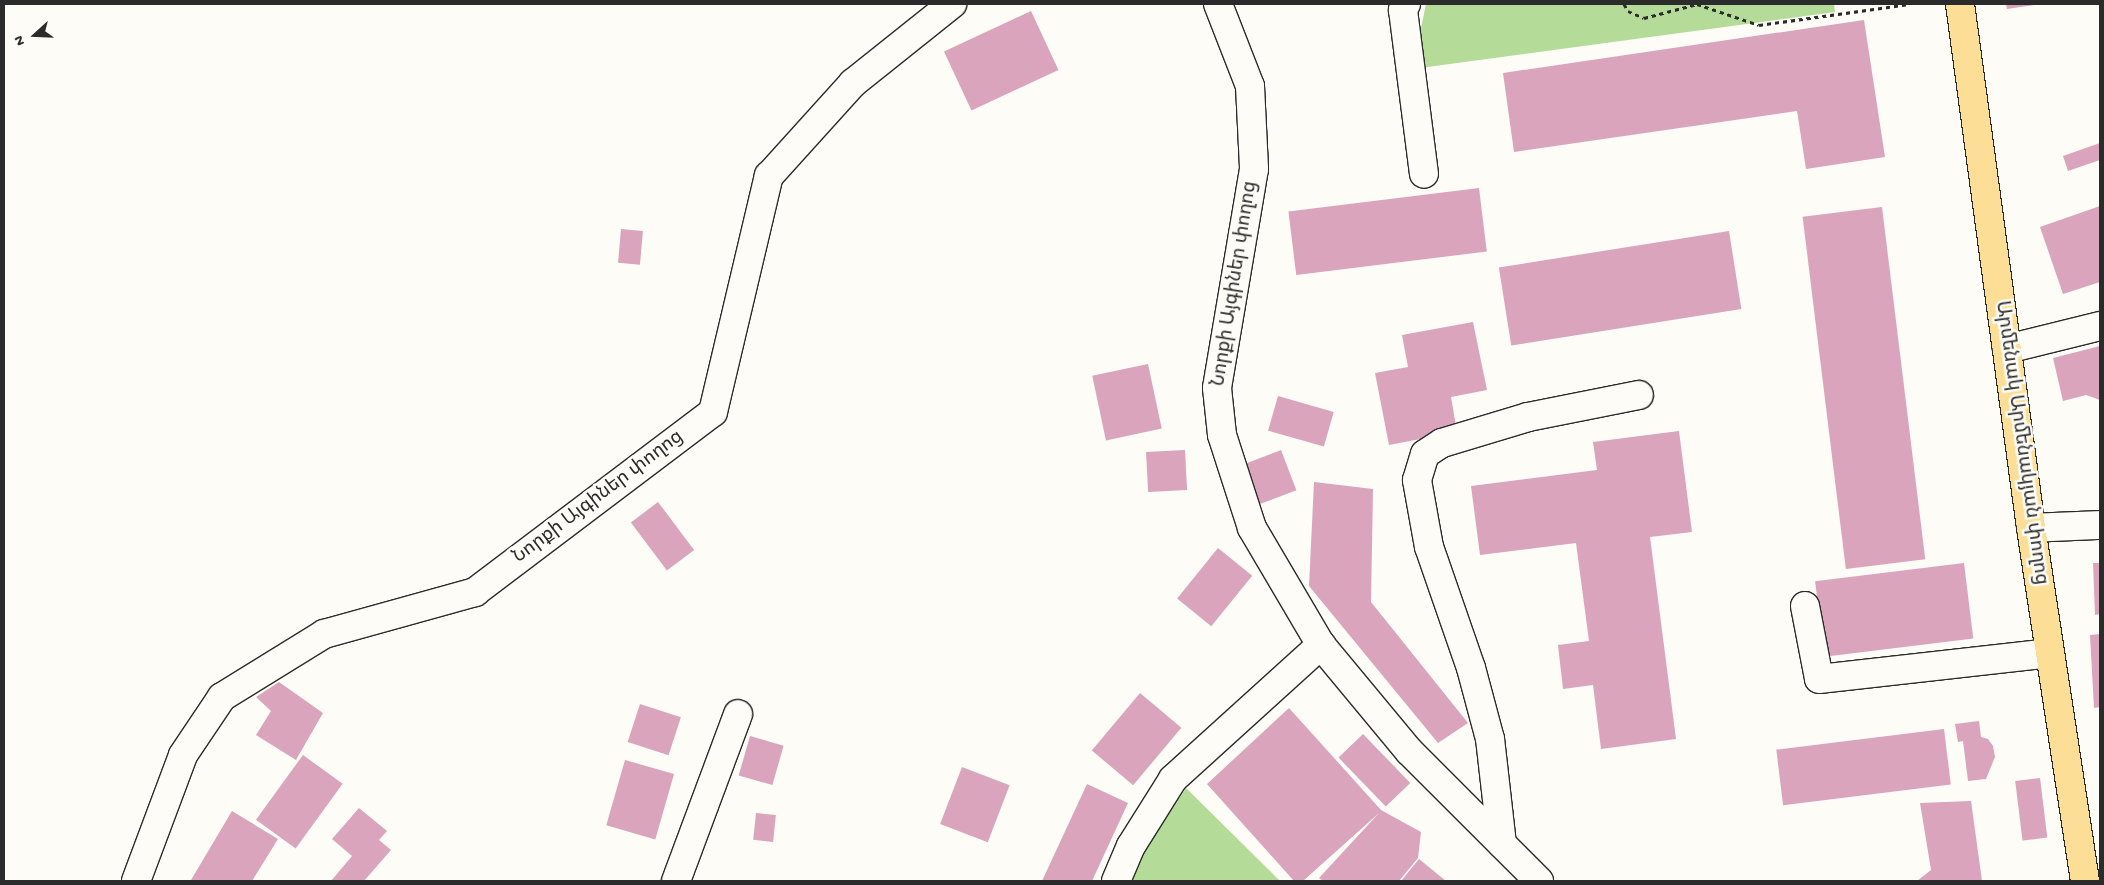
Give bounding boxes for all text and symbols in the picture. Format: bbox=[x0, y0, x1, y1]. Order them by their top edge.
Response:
north arrow bbox=[10, 10, 60, 60]
text: N bbox=[11, 33, 30, 48]
street label: Նորքի Այգիներ փողոց bbox=[1209, 180, 1263, 388]
street label: Արմենակ Արմենակյան փողոց bbox=[1989, 300, 2051, 586]
street label: Նորքի Այգիներ փողոց bbox=[509, 427, 689, 569]

